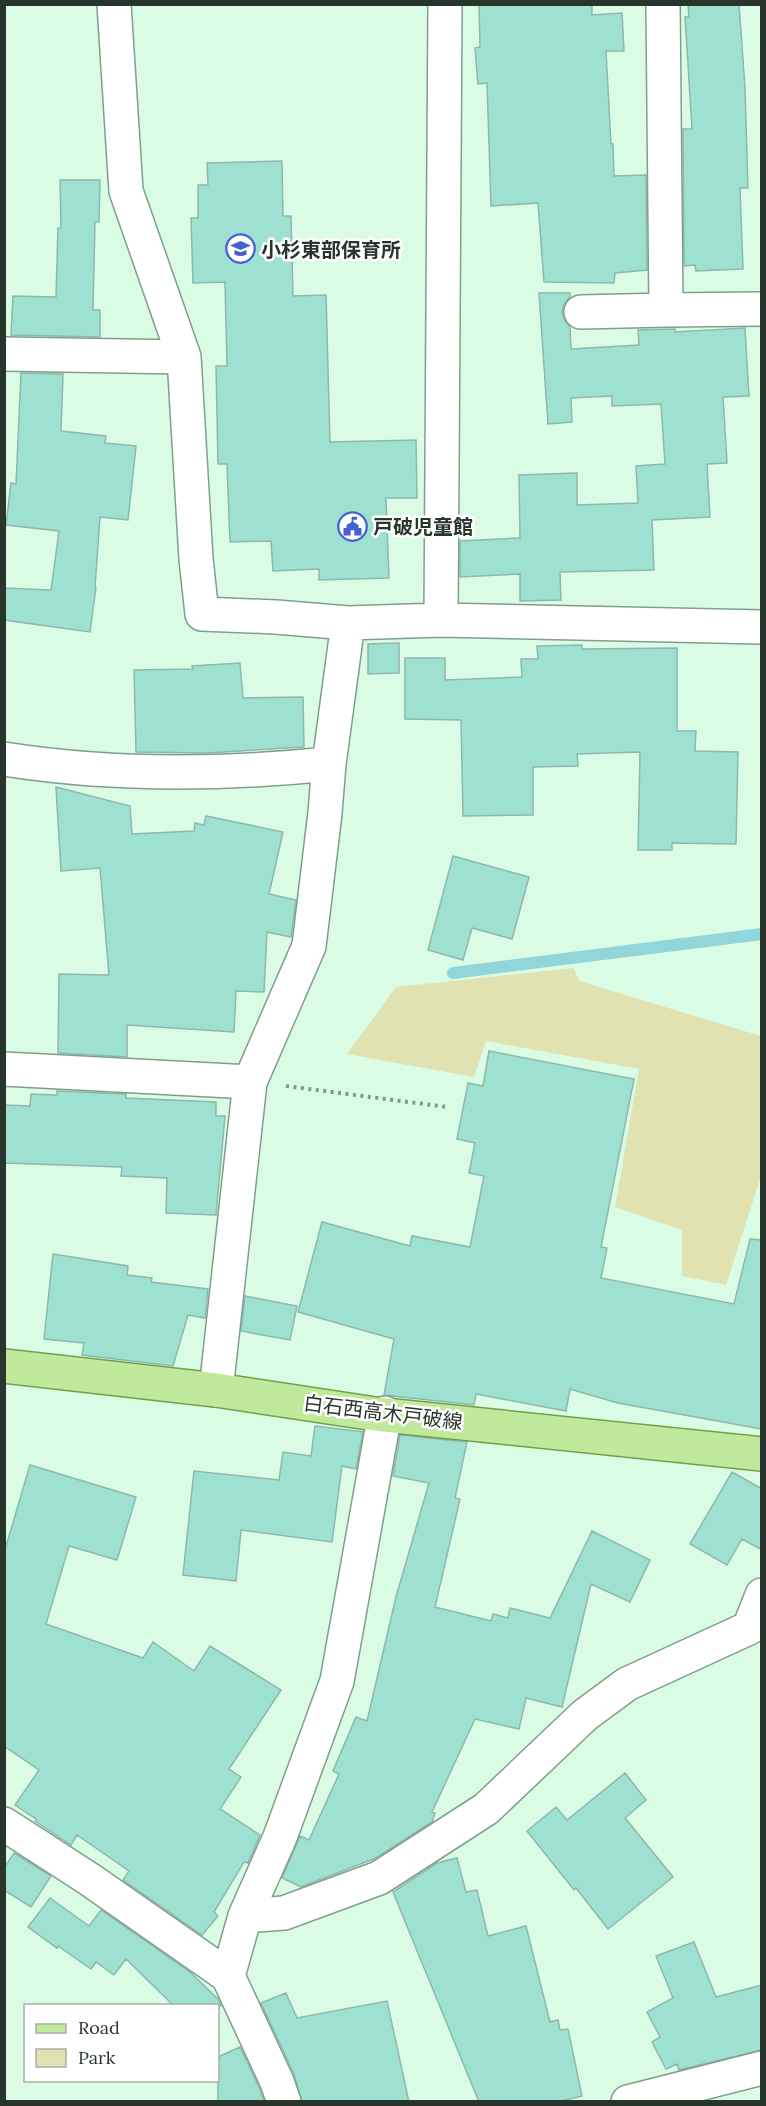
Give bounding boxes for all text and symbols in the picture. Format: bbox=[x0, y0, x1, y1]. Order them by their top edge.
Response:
school or university icon: 小杉東部保育所 bbox=[224, 233, 256, 265]
place label: 小杉東部保育所 bbox=[261, 237, 401, 262]
public building icon: 戸破児童館 bbox=[336, 510, 368, 542]
place label: 戸破児童館 bbox=[373, 514, 473, 539]
street label: 白石西高木戸破線 bbox=[302, 1390, 464, 1434]
legend bbox=[24, 2004, 219, 2082]
text: Road bbox=[78, 2016, 120, 2039]
text: Park bbox=[78, 2046, 116, 2069]

